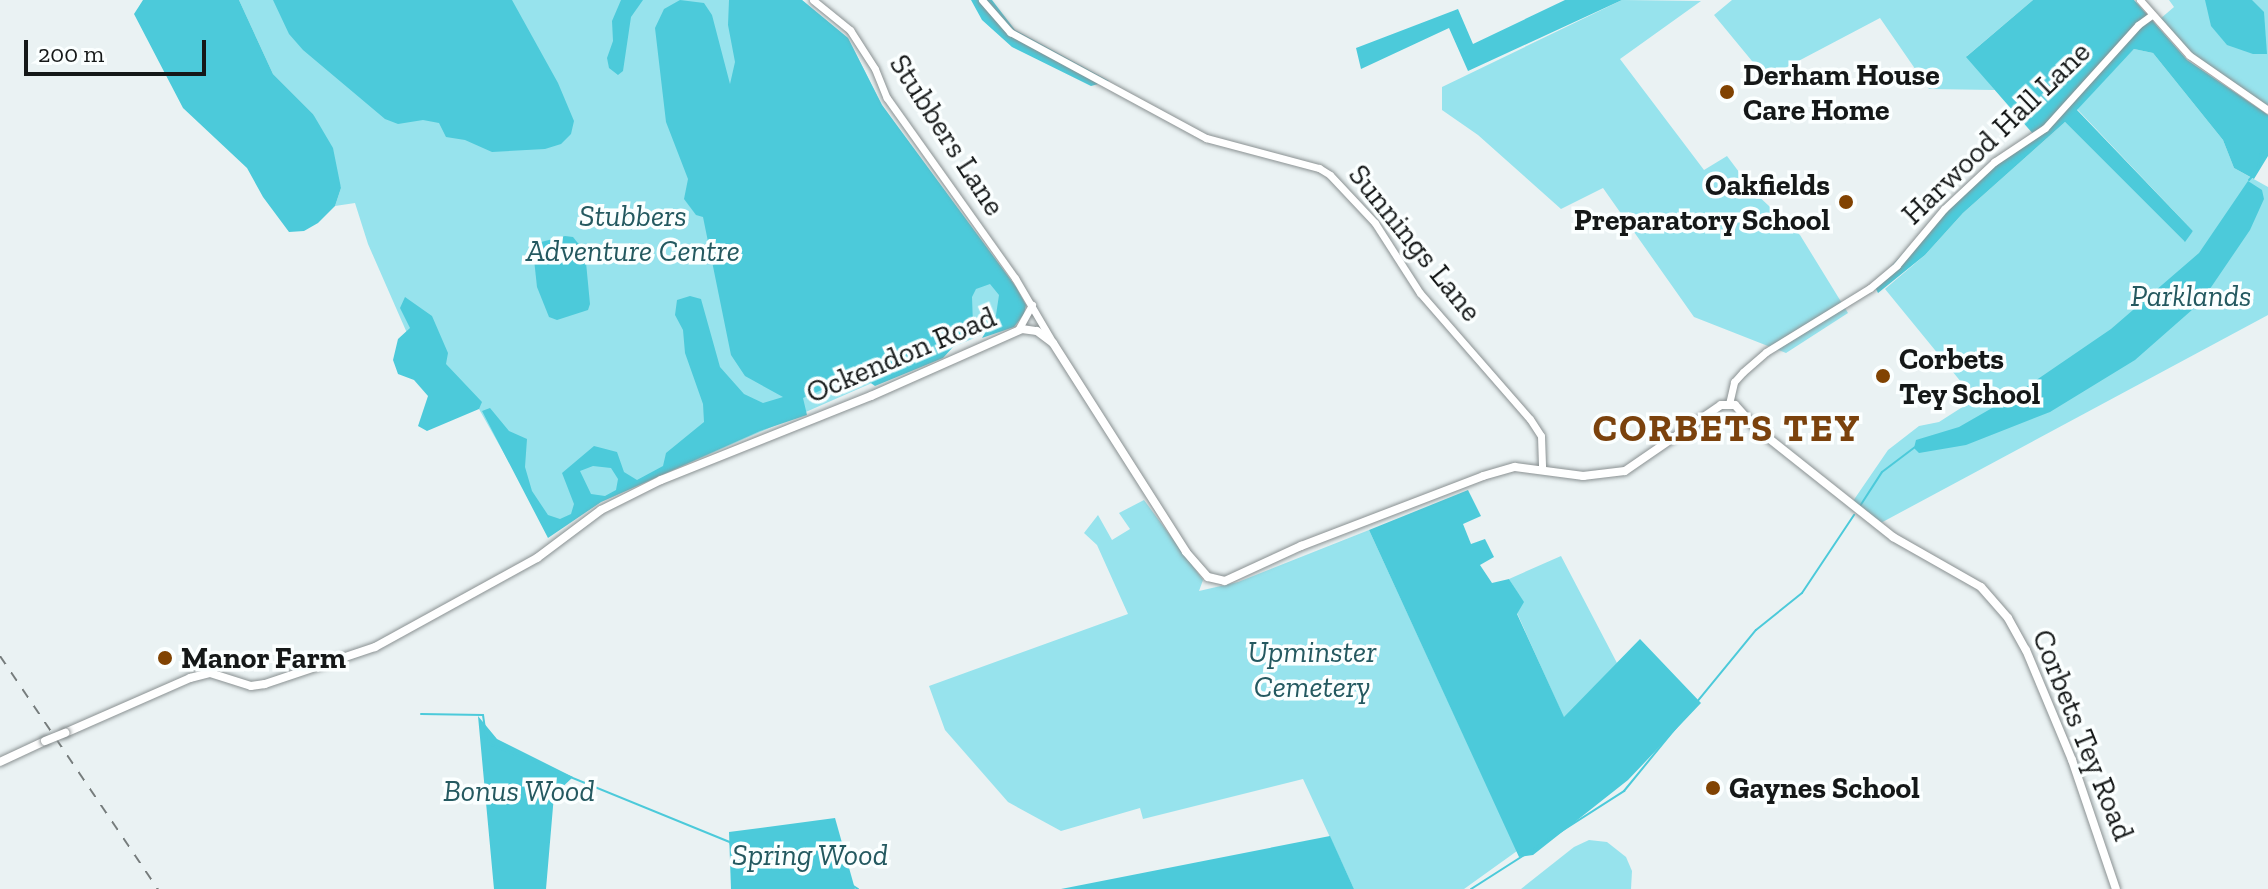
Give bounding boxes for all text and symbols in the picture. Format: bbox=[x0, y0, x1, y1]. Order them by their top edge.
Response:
scale bar bbox=[28, 24, 210, 74]
street label: Harwood Hall Lane bbox=[1894, 34, 2098, 232]
text: 200 m bbox=[38, 39, 104, 68]
street label: Stubbers Lane bbox=[882, 48, 1012, 222]
place label: Derham House Care Home bbox=[1743, 57, 1940, 128]
marker: Derham House Care Home bbox=[1718, 83, 1736, 101]
street label: Sunnings Lane bbox=[1341, 157, 1489, 329]
place label: Oakfields Preparatory School bbox=[1573, 167, 1830, 238]
marker: Oakfields Preparatory School bbox=[1837, 193, 1855, 211]
park label: Stubbers Adventure Centre bbox=[526, 198, 740, 268]
park label: Parklands bbox=[2130, 278, 2252, 314]
street label: Ockendon Road bbox=[801, 299, 1001, 411]
place label: Corbets Tey School bbox=[1899, 341, 2041, 412]
marker: Corbets Tey School bbox=[1874, 367, 1892, 385]
district label: CORBETS TEY bbox=[1593, 406, 1861, 452]
street label: Corbets Tey Road bbox=[2024, 624, 2142, 846]
park label: Upminster Cemetery bbox=[1247, 634, 1377, 704]
place label: Manor Farm bbox=[181, 640, 347, 676]
marker: Manor Farm bbox=[156, 649, 174, 667]
place label: Gaynes School bbox=[1729, 770, 1920, 806]
park label: Bonus Wood bbox=[443, 773, 595, 809]
marker: Gaynes School bbox=[1704, 779, 1722, 797]
park label: Spring Wood bbox=[732, 837, 888, 873]

